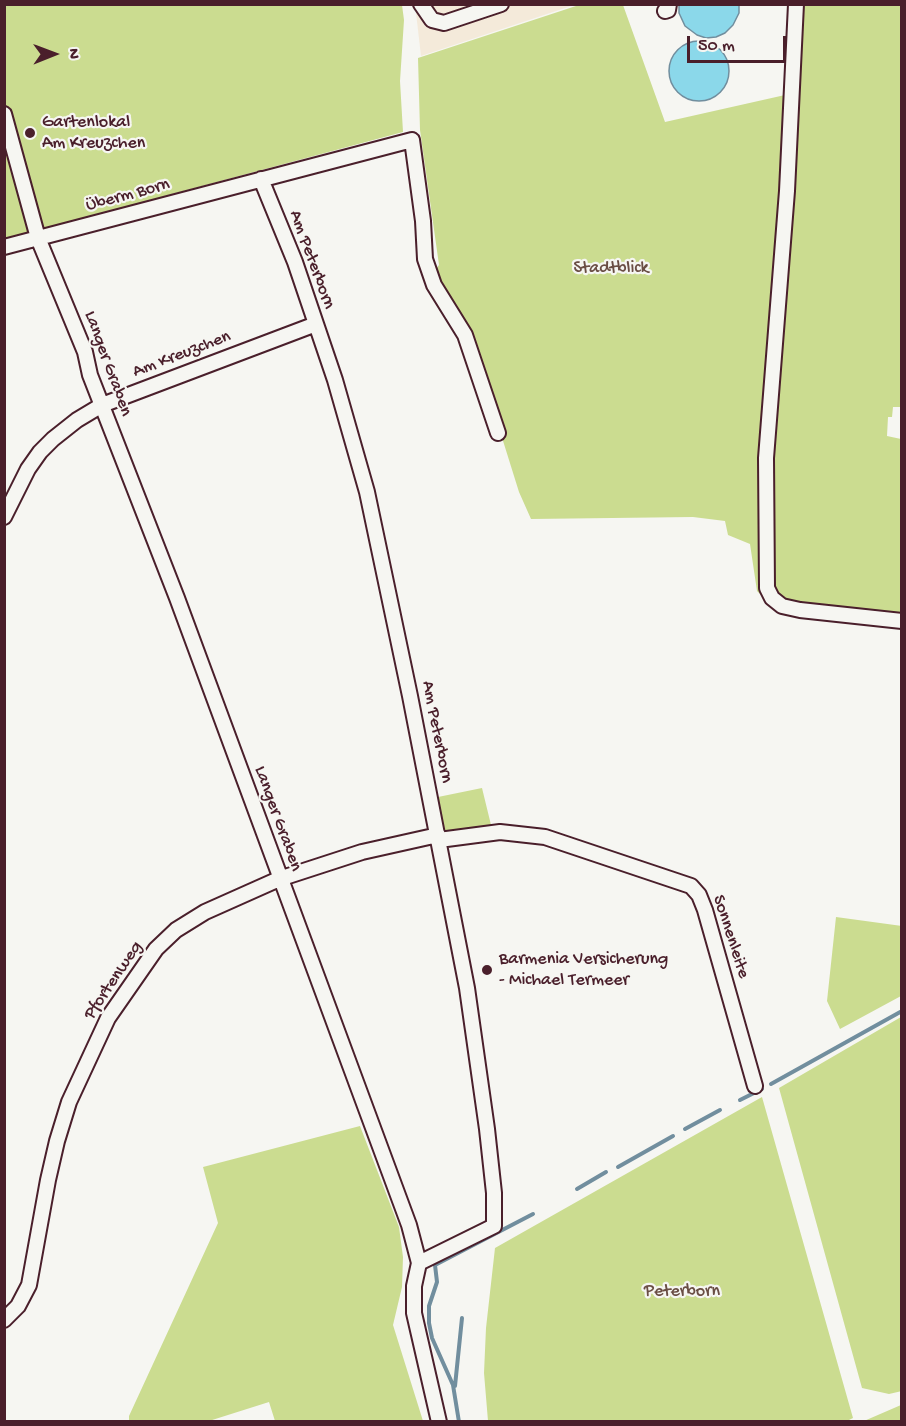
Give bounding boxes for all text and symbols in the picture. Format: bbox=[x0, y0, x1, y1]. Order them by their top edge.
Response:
north arrow bbox=[24, 24, 84, 84]
scale bar bbox=[690, 24, 789, 62]
text: 50 m bbox=[698, 36, 735, 57]
text: N bbox=[63, 48, 82, 59]
place label: Gartenlokal Am Kreuzchen bbox=[42, 112, 145, 154]
marker: Gartenlokal Am Kreuzchen bbox=[23, 126, 37, 140]
street label: Überm Born bbox=[84, 174, 172, 218]
street label: Am Peterborn bbox=[283, 208, 339, 312]
park label: Stadtblick bbox=[573, 258, 649, 280]
street label: Langer Graben bbox=[78, 308, 136, 420]
street label: Am Kreuzchen bbox=[130, 326, 234, 384]
street label: Am Peterborn bbox=[416, 679, 456, 785]
street label: Langer Graben bbox=[248, 763, 306, 875]
street label: Sonnenleite bbox=[706, 893, 754, 981]
street label: Pfortenweg bbox=[80, 938, 148, 1024]
place label: Barmenia Versicherung - Michael Termeer bbox=[499, 949, 668, 992]
marker: Barmenia Versicherung - Michael Termeer bbox=[480, 963, 494, 977]
park label: Peterborn bbox=[644, 1281, 720, 1303]

